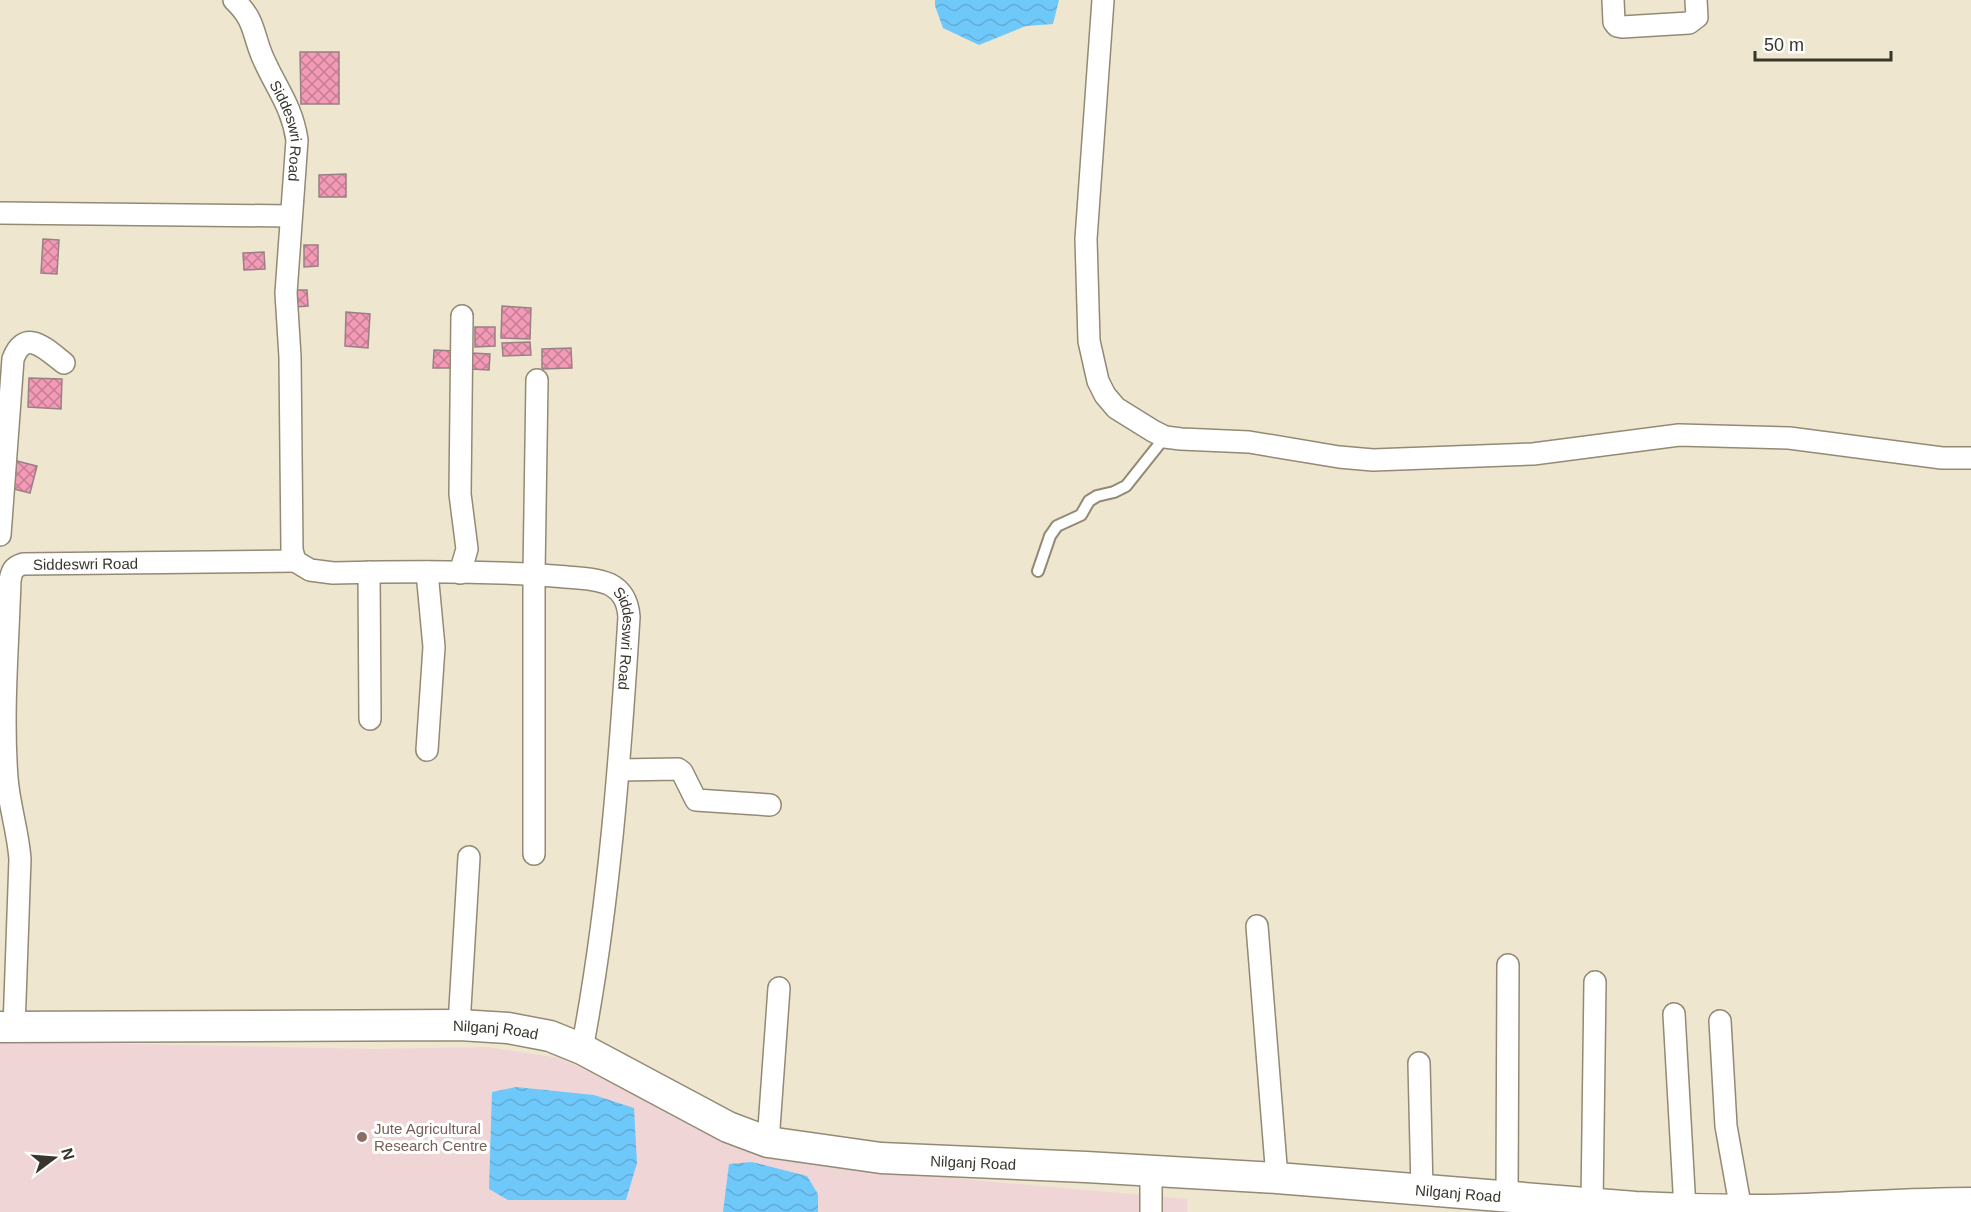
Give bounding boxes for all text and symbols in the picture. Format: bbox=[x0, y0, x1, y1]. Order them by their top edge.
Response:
scale bar bbox=[1755, 24, 1892, 62]
text: 50 m bbox=[1764, 35, 1804, 55]
street label: Siddeswri Road bbox=[267, 77, 306, 182]
street label: Siddeswri Road bbox=[33, 554, 138, 572]
street label: Siddeswri Road bbox=[610, 583, 638, 691]
street label: Nilganj Road bbox=[453, 1016, 540, 1042]
place label: Jute Agricultural Research Centre bbox=[374, 1120, 487, 1154]
north arrow bbox=[24, 1128, 84, 1188]
marker: Jute Agricultural Research Centre bbox=[355, 1130, 369, 1144]
text: N bbox=[58, 1146, 78, 1162]
street label: Nilganj Road bbox=[930, 1152, 1016, 1172]
street label: Nilganj Road bbox=[1415, 1181, 1502, 1205]

